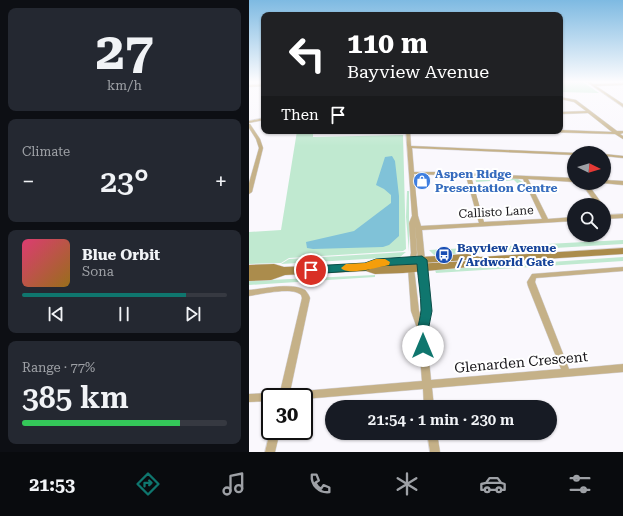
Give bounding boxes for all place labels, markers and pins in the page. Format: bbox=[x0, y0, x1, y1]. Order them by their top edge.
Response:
place label: Aspen Ridge Presentation Centre bbox=[435, 167, 558, 195]
shop icon: Aspen Ridge Presentation Centre bbox=[412, 171, 432, 191]
place label: Bayview Avenue / Ardworld Gate bbox=[456, 241, 556, 269]
bus stop icon: Bayview Avenue / Ardworld Gate bbox=[434, 245, 454, 265]
pin bbox=[294, 253, 328, 287]

